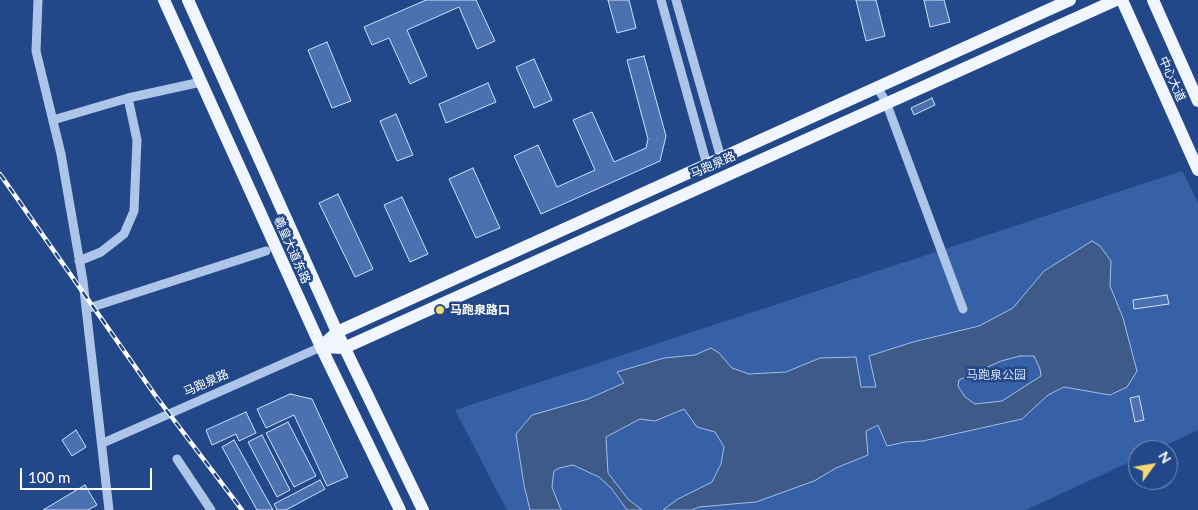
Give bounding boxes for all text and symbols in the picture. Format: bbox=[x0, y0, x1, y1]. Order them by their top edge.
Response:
street label: 中心大道 bbox=[1156, 54, 1188, 104]
street label: 马跑泉路 bbox=[688, 149, 738, 181]
street label: 羲皇大道东路 bbox=[271, 214, 313, 286]
place label: 马跑泉路口 bbox=[450, 303, 510, 317]
marker: 马跑泉路口 bbox=[434, 304, 446, 316]
street label: 马跑泉路 bbox=[181, 367, 231, 399]
park label: 马跑泉公园 bbox=[966, 368, 1026, 382]
north arrow bbox=[1128, 440, 1178, 490]
text: N bbox=[1155, 448, 1175, 466]
scale bar bbox=[22, 458, 155, 490]
text: 100 m bbox=[28, 468, 70, 486]

